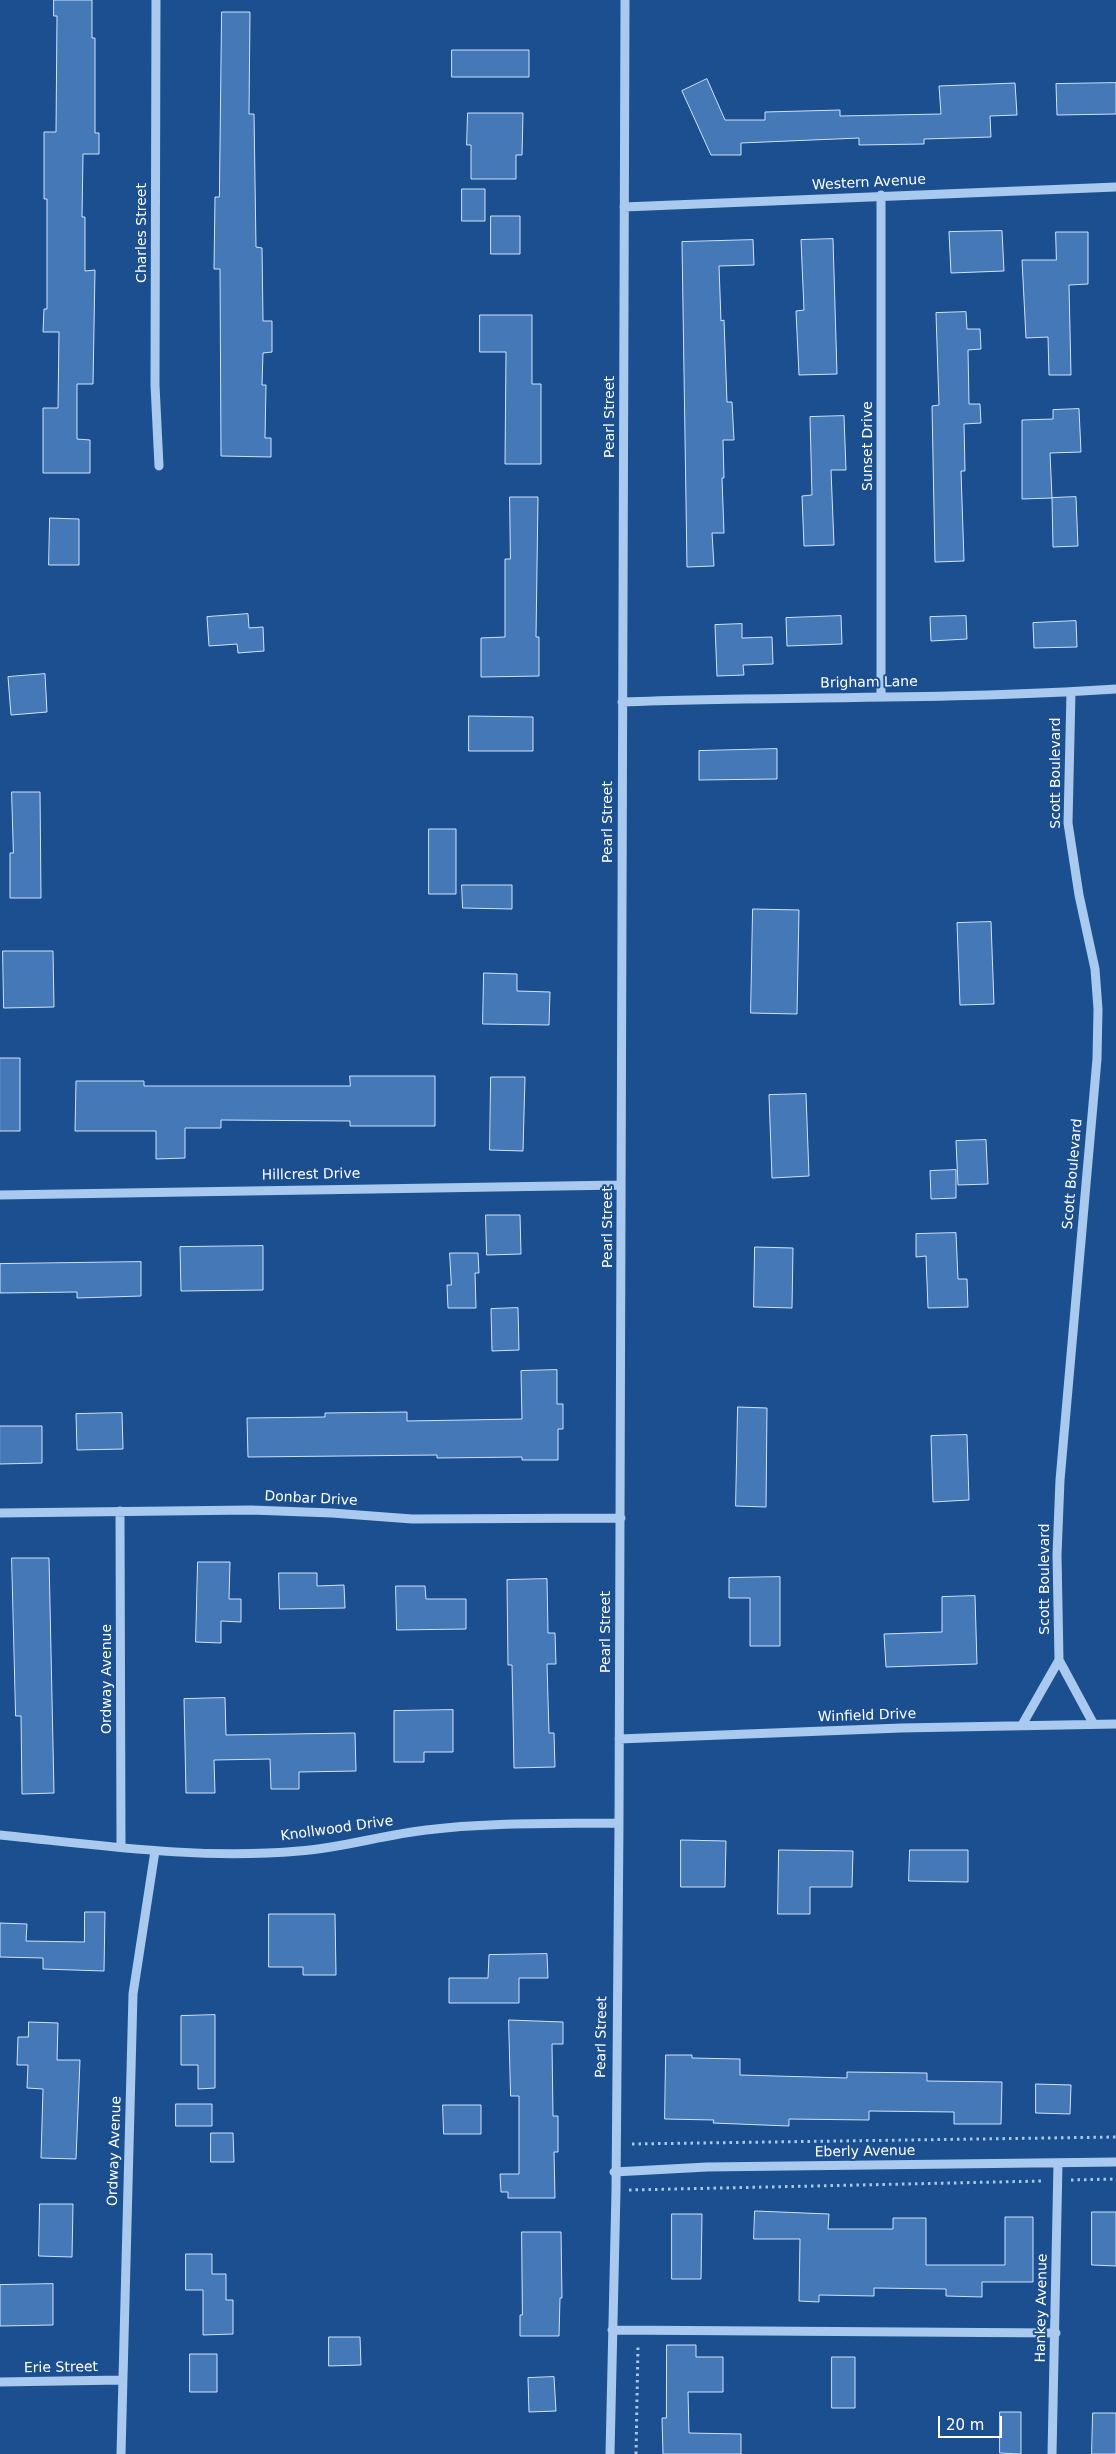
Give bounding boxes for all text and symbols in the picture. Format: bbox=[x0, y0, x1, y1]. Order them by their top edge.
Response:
street label: Western Avenue bbox=[812, 172, 926, 194]
street label: Charles Street bbox=[134, 183, 150, 283]
street label: Pearl Street bbox=[602, 376, 618, 458]
street label: Sunset Drive bbox=[860, 401, 876, 491]
street label: Brigham Lane bbox=[820, 674, 918, 692]
street label: Scott Boulevard bbox=[1048, 717, 1064, 829]
street label: Pearl Street bbox=[600, 781, 616, 863]
street label: Scott Boulevard bbox=[1060, 1118, 1086, 1230]
street label: Hillcrest Drive bbox=[262, 1166, 360, 1184]
street label: Pearl Street bbox=[600, 1186, 616, 1268]
street label: Donbar Drive bbox=[264, 1488, 358, 1510]
street label: Scott Boulevard bbox=[1037, 1523, 1053, 1635]
street label: Pearl Street bbox=[598, 1591, 614, 1673]
street label: Ordway Avenue bbox=[99, 1624, 115, 1734]
street label: Winfield Drive bbox=[818, 1706, 916, 1726]
street label: Knollwood Drive bbox=[280, 1813, 394, 1845]
street label: Pearl Street bbox=[593, 1996, 611, 2078]
street label: Ordway Avenue bbox=[105, 2096, 125, 2206]
street label: Eberly Avenue bbox=[814, 2143, 916, 2161]
street label: Hankey Avenue bbox=[1033, 2253, 1051, 2363]
street label: Erie Street bbox=[24, 2359, 98, 2377]
scale bar bbox=[941, 2406, 1005, 2438]
text: 20 m bbox=[946, 2416, 984, 2434]

